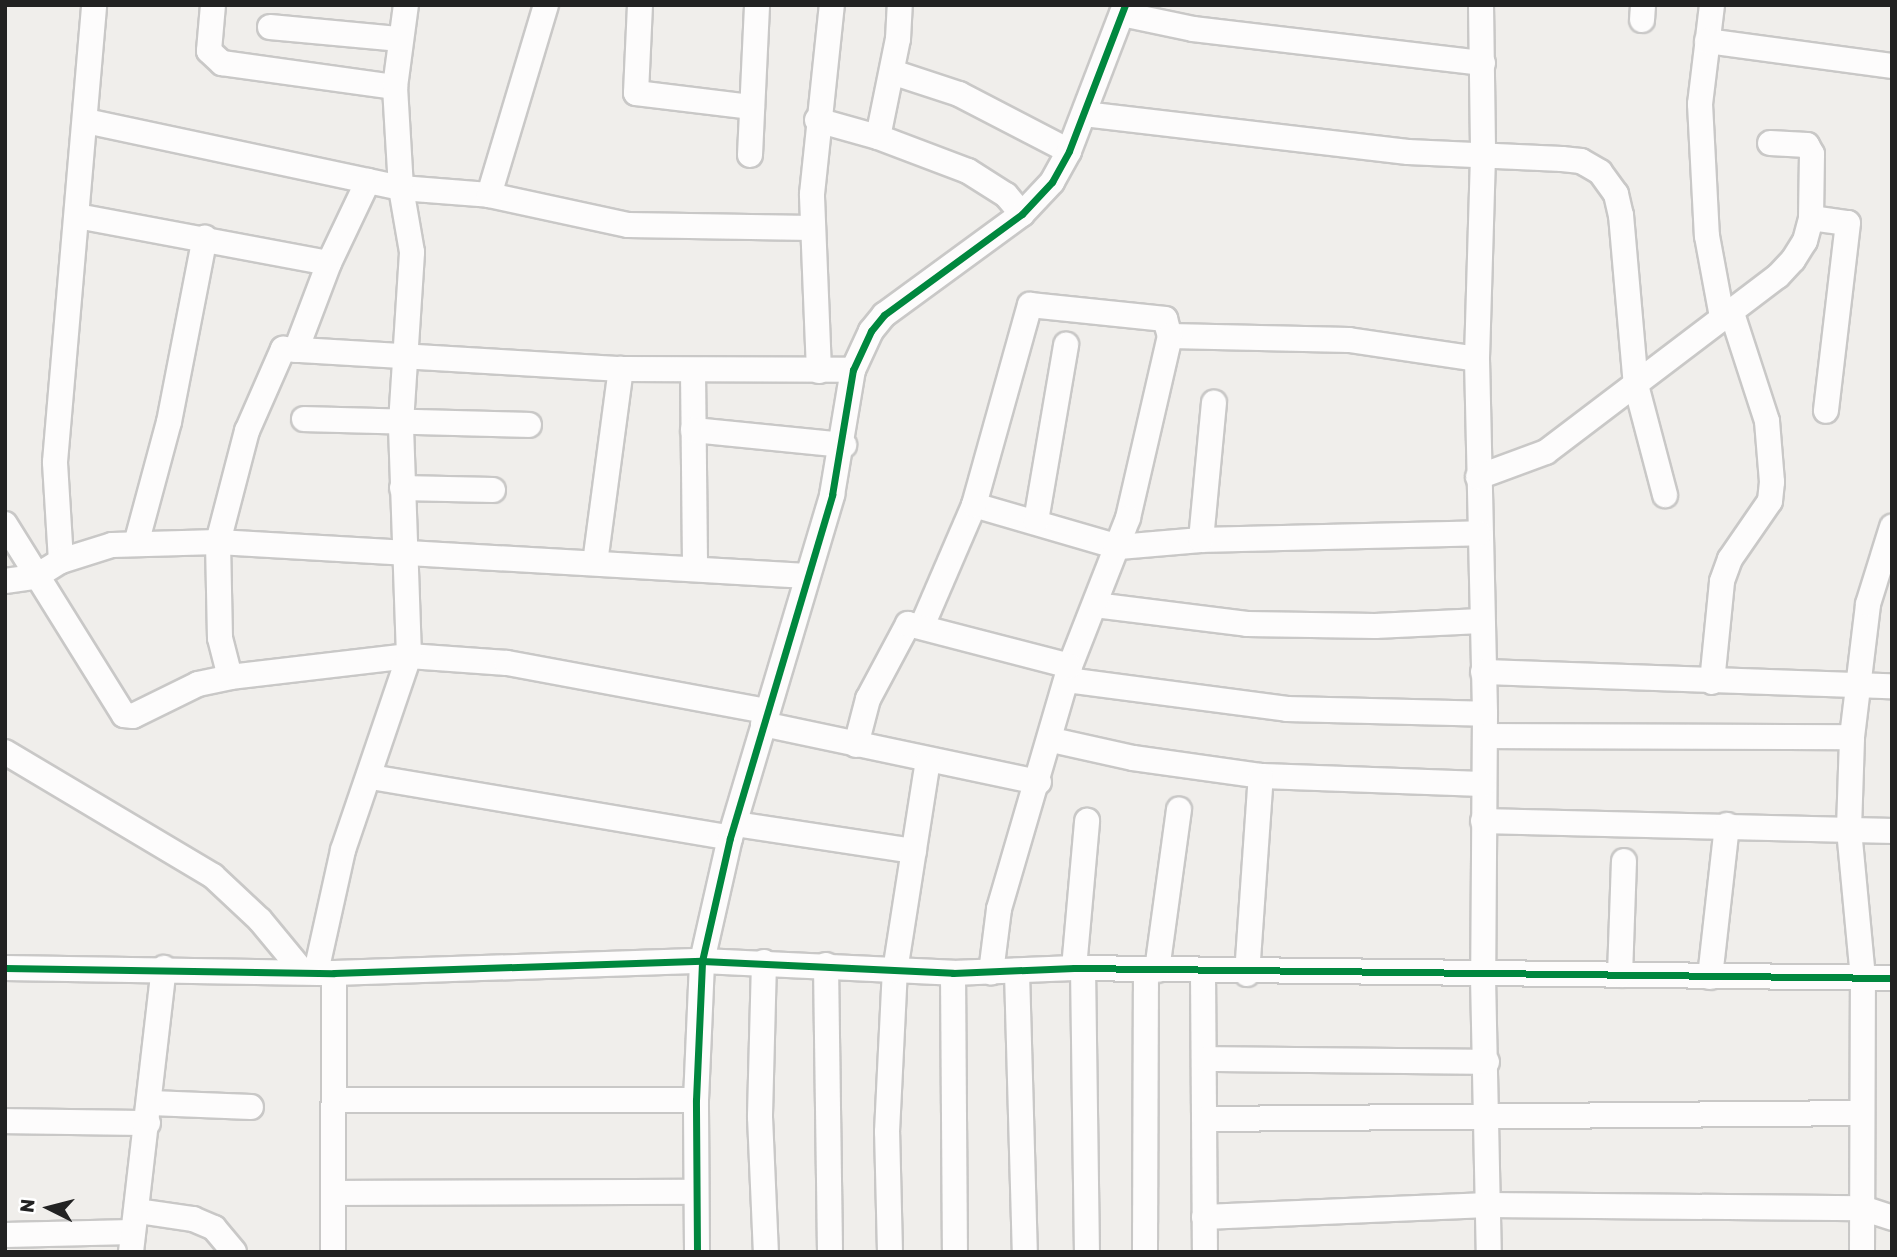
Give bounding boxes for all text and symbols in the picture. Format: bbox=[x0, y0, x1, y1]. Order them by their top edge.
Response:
north arrow bbox=[14, 1173, 84, 1243]
text: N bbox=[15, 1198, 40, 1214]

